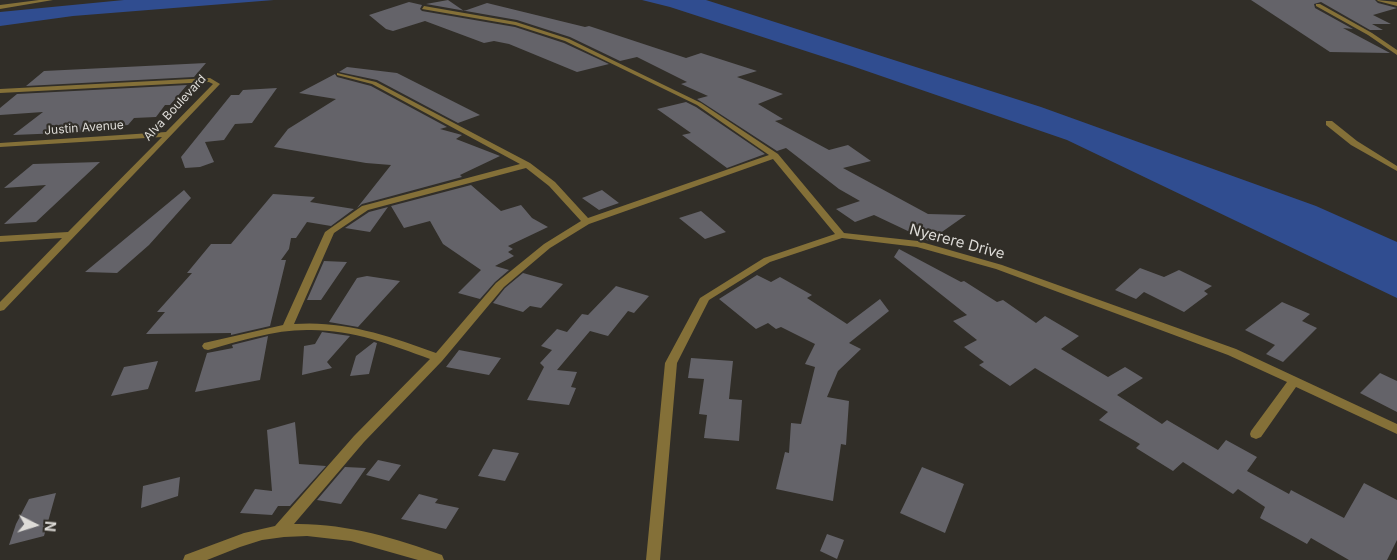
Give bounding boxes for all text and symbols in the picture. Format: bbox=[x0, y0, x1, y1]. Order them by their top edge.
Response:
street label: Alva Boulevard bbox=[141, 72, 209, 144]
street label: Justin Avenue bbox=[44, 118, 124, 138]
street label: Nyerere Drive bbox=[907, 221, 1007, 263]
north arrow bbox=[10, 500, 60, 550]
text: N bbox=[42, 520, 59, 532]

